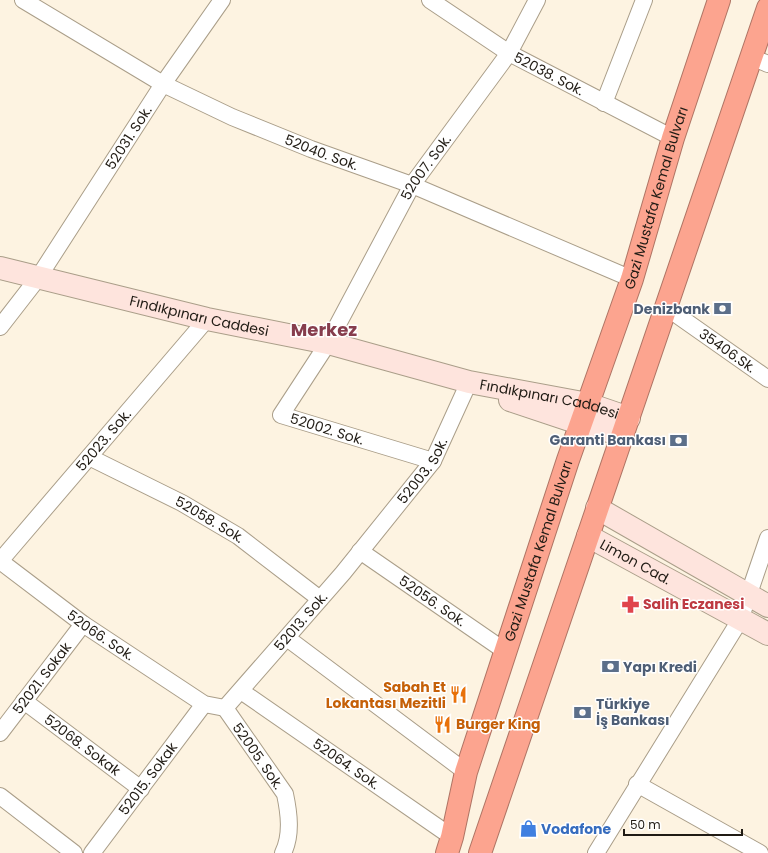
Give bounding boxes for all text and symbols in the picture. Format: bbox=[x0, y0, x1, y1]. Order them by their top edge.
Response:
street label: 52038. Sok. bbox=[510, 47, 588, 100]
street label: 52031. Sok. bbox=[100, 102, 157, 173]
street label: Gazi Mustafa Kemal Bulvarı bbox=[619, 104, 693, 292]
street label: 52040. Sok. bbox=[282, 129, 361, 175]
street label: 52007. Sok. bbox=[396, 130, 456, 204]
street label: Fındıkpınarı Caddesi bbox=[128, 290, 271, 341]
place label: Denizbank bbox=[634, 299, 710, 319]
bank icon: Denizbank bbox=[713, 299, 733, 319]
district label: Merkez bbox=[291, 317, 357, 342]
street label: 35406.Sk. bbox=[695, 324, 760, 377]
street label: Fındıkpınarı Caddesi bbox=[478, 374, 622, 424]
street label: 52023. Sok. bbox=[71, 405, 136, 476]
street label: 52002. Sok. bbox=[288, 408, 367, 450]
place label: Garanti Bankası bbox=[549, 430, 666, 450]
bank icon: Garanti Bankası bbox=[669, 430, 689, 450]
street label: 52003. Sok. bbox=[392, 435, 452, 508]
street label: Gazi Mustafa Kemal Bulvarı bbox=[499, 457, 577, 644]
street label: 52058. Sok. bbox=[172, 491, 249, 548]
street label: Limon Cad. bbox=[596, 534, 675, 589]
street label: 52056. Sok. bbox=[395, 571, 470, 631]
street label: 52013. Sok. bbox=[269, 588, 332, 655]
pharmacy icon: Salih Eczanesi bbox=[620, 594, 640, 614]
place label: Salih Eczanesi bbox=[643, 594, 744, 614]
street label: 52066. Sok. bbox=[63, 605, 138, 665]
street label: 52021. Sokak bbox=[8, 637, 76, 718]
bank icon: Yapı Kredi bbox=[600, 657, 620, 677]
place label: Yapı Kredi bbox=[623, 657, 697, 677]
place label: Sabah Et Lokantası Mezitli bbox=[326, 677, 446, 713]
restaurant icon: Sabah Et Lokantası Mezitli bbox=[449, 685, 469, 705]
place label: Türkiye İş Bankası bbox=[596, 694, 670, 730]
bank icon: Türkiye İş Bankası bbox=[573, 702, 593, 722]
street label: 52068. Sokak bbox=[40, 709, 125, 781]
restaurant icon: Burger King bbox=[433, 714, 453, 734]
place label: Burger King bbox=[456, 714, 541, 734]
street label: 52005. Sok. bbox=[228, 719, 288, 793]
street label: 52064. Sok. bbox=[309, 734, 384, 794]
street label: 52015. Sokak bbox=[114, 737, 182, 819]
scale bar bbox=[624, 811, 742, 837]
text: 50 m bbox=[630, 816, 661, 833]
shop icon: Vodafone bbox=[518, 819, 538, 839]
place label: Vodafone bbox=[541, 819, 612, 839]

